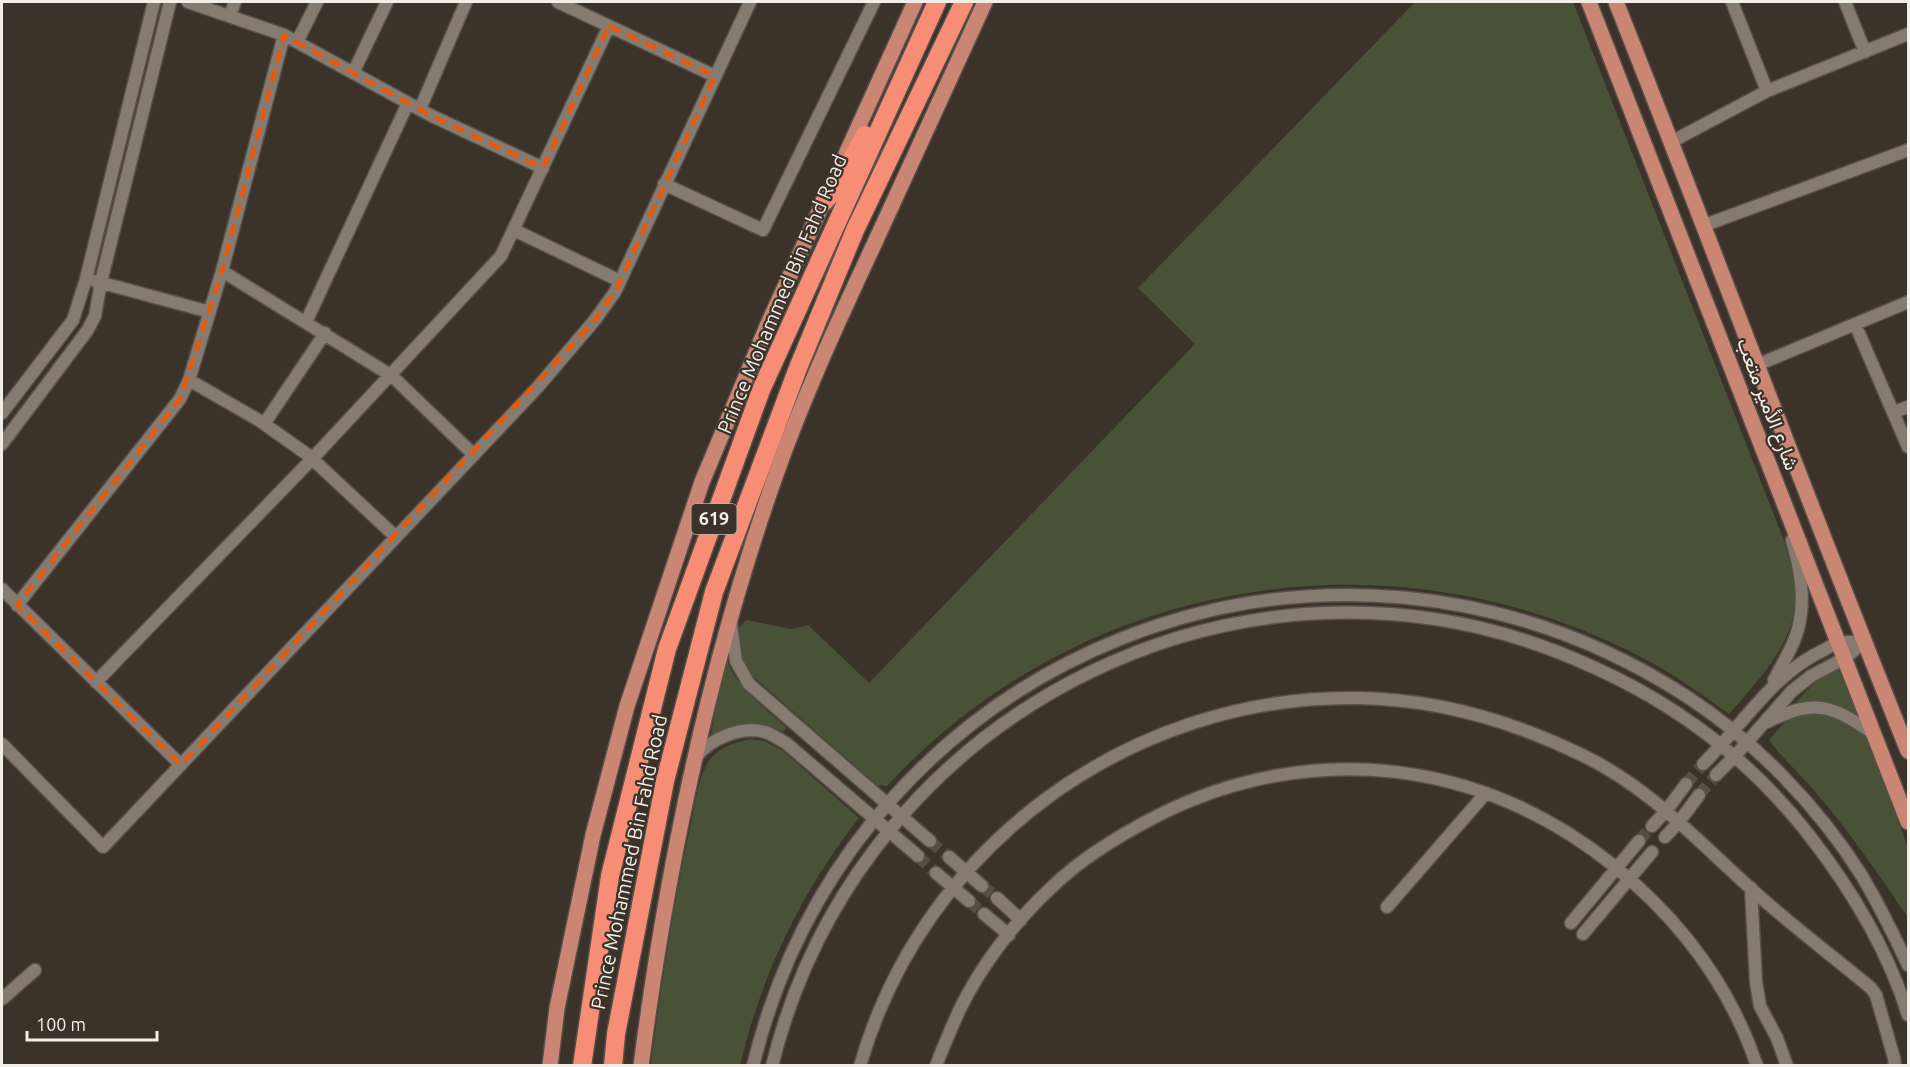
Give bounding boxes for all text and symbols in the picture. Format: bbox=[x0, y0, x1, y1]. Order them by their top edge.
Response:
street label: Prince Mohammed Bin Fahd Road bbox=[712, 151, 851, 437]
street label: شارع الأمير متعب bbox=[1730, 335, 1804, 474]
road number: 619 bbox=[692, 504, 736, 534]
street label: Prince Mohammed Bin Fahd Road bbox=[586, 712, 671, 1011]
scale bar bbox=[27, 1004, 158, 1042]
text: 100 m bbox=[36, 1014, 86, 1034]

